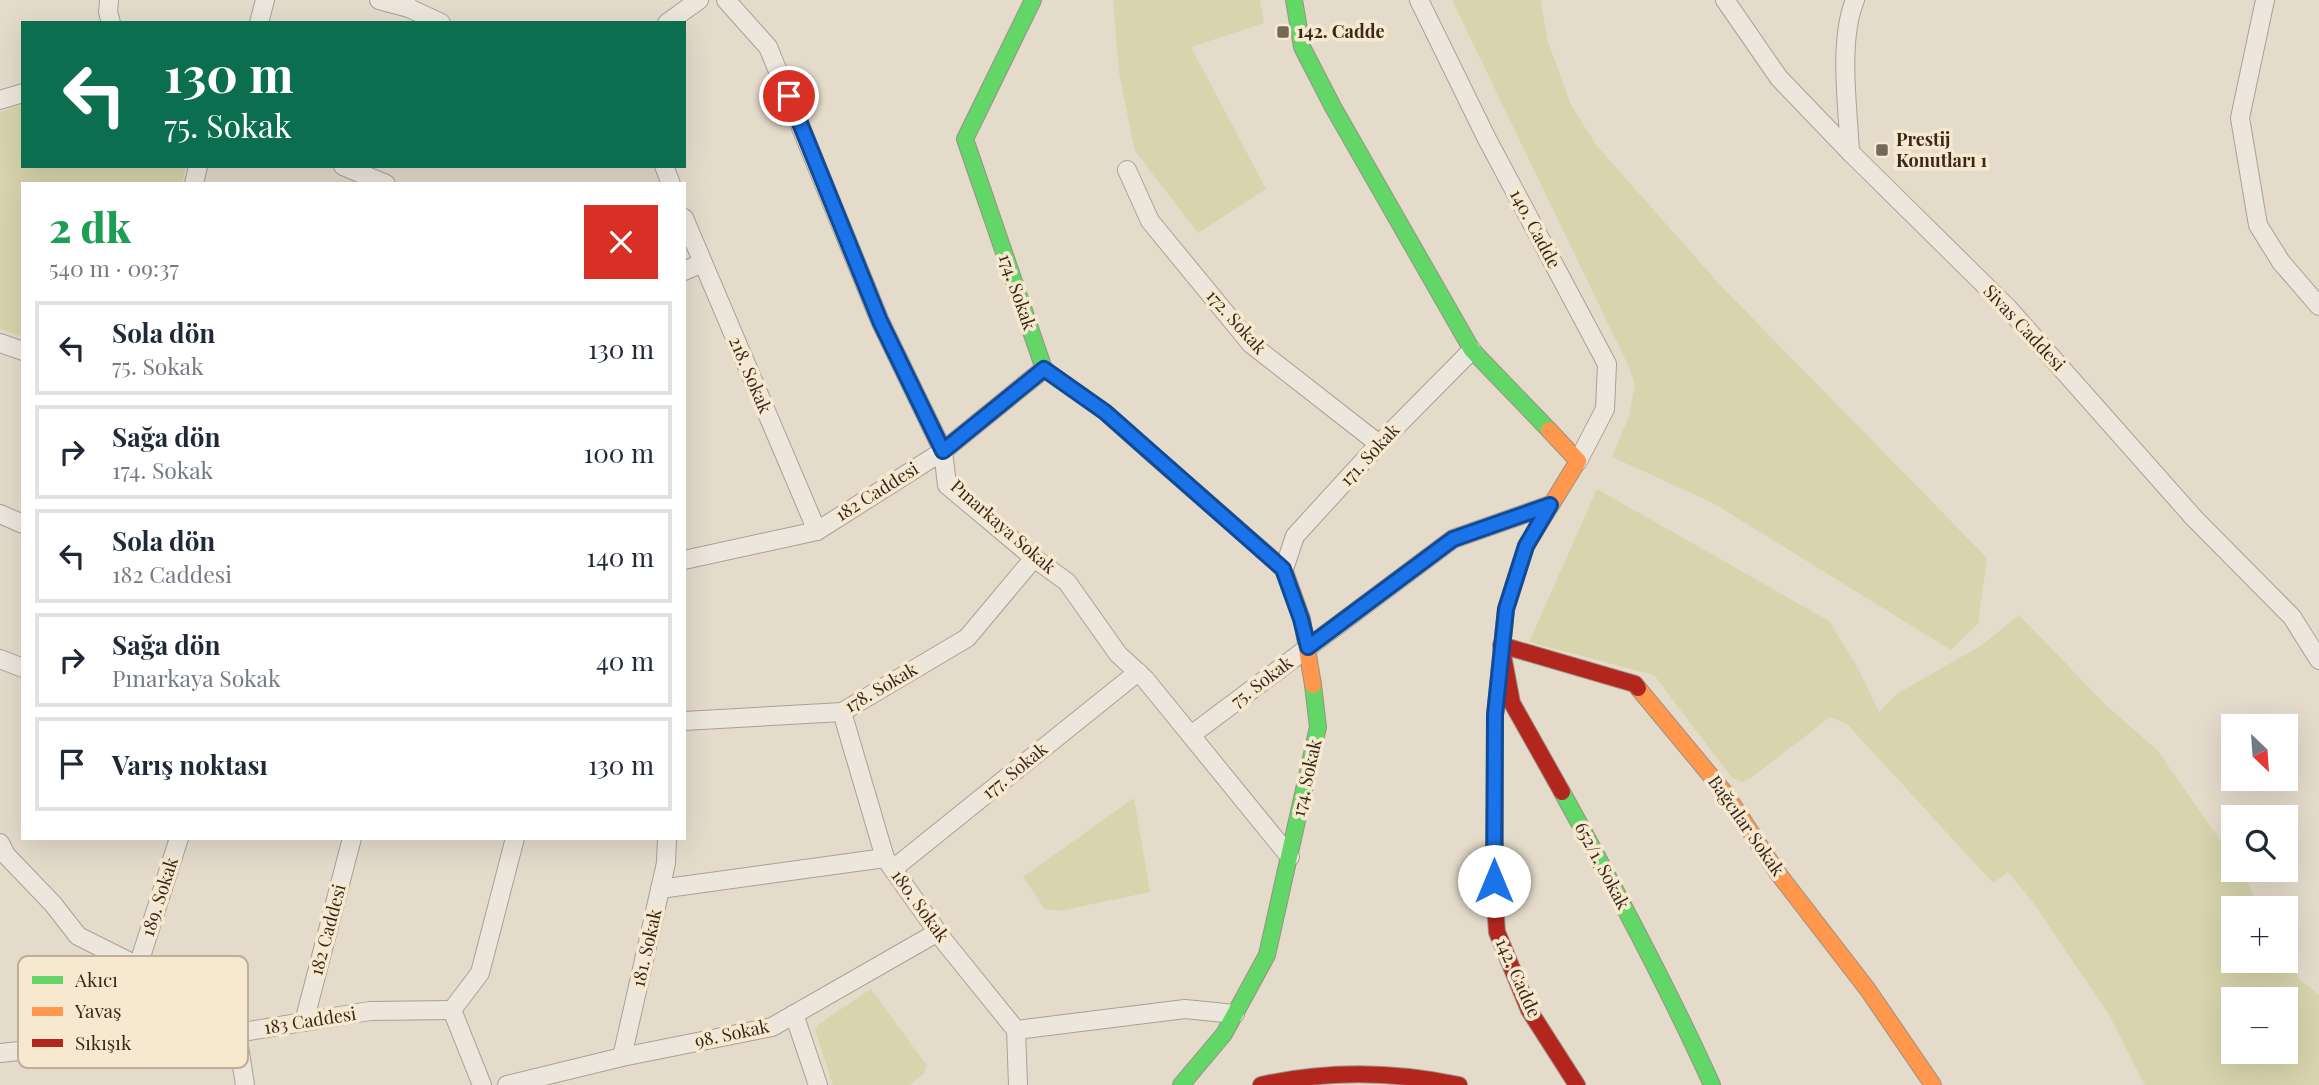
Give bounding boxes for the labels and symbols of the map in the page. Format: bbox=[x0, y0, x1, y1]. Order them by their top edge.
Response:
place label: 142. Cadde bbox=[1297, 19, 1384, 43]
marker: 142. Cadde bbox=[1275, 24, 1291, 40]
pin bbox=[759, 66, 819, 126]
place label: Prestij Konutları 1 bbox=[1896, 127, 1987, 172]
marker: Prestij Konutları 1 bbox=[1874, 142, 1890, 158]
street label: 140. Cadde bbox=[1505, 185, 1567, 272]
street label: 174. Sokak bbox=[994, 250, 1042, 333]
street label: Sivas Caddesi bbox=[1978, 279, 2071, 376]
street label: 172. Sokak bbox=[1201, 284, 1272, 359]
street label: 218. Sokak bbox=[724, 332, 778, 417]
street label: 171. Sokak bbox=[1334, 418, 1405, 491]
street label: 182 Caddesi bbox=[830, 456, 923, 526]
street label: Pınarkaya Sokak bbox=[946, 474, 1061, 579]
street label: 75. Sokak bbox=[1226, 650, 1297, 712]
street label: 178. Sokak bbox=[840, 657, 921, 718]
north arrow bbox=[2221, 714, 2298, 791]
street label: 177. Sokak bbox=[977, 736, 1052, 804]
street label: 174. Sokak bbox=[1285, 736, 1327, 819]
street label: Bağcılar Sokak bbox=[1703, 770, 1790, 881]
street label: 652/1. Sokak bbox=[1570, 818, 1636, 914]
position arrow bbox=[1457, 844, 1531, 918]
street label: 189. Sokak bbox=[135, 854, 183, 939]
street label: 180. Sokak bbox=[886, 864, 955, 946]
street label: 182 Caddesi bbox=[303, 881, 351, 978]
street label: 181. Sokak bbox=[625, 906, 667, 989]
street label: 142. Cadde bbox=[1491, 934, 1547, 1021]
legend bbox=[18, 956, 248, 1068]
text: Akıcı bbox=[74, 966, 118, 992]
text: Yavaş bbox=[74, 997, 122, 1023]
street label: 183 Caddesi bbox=[262, 1001, 358, 1039]
street label: 98. Sokak bbox=[692, 1013, 771, 1053]
text: Sıkışık bbox=[75, 1029, 132, 1055]

